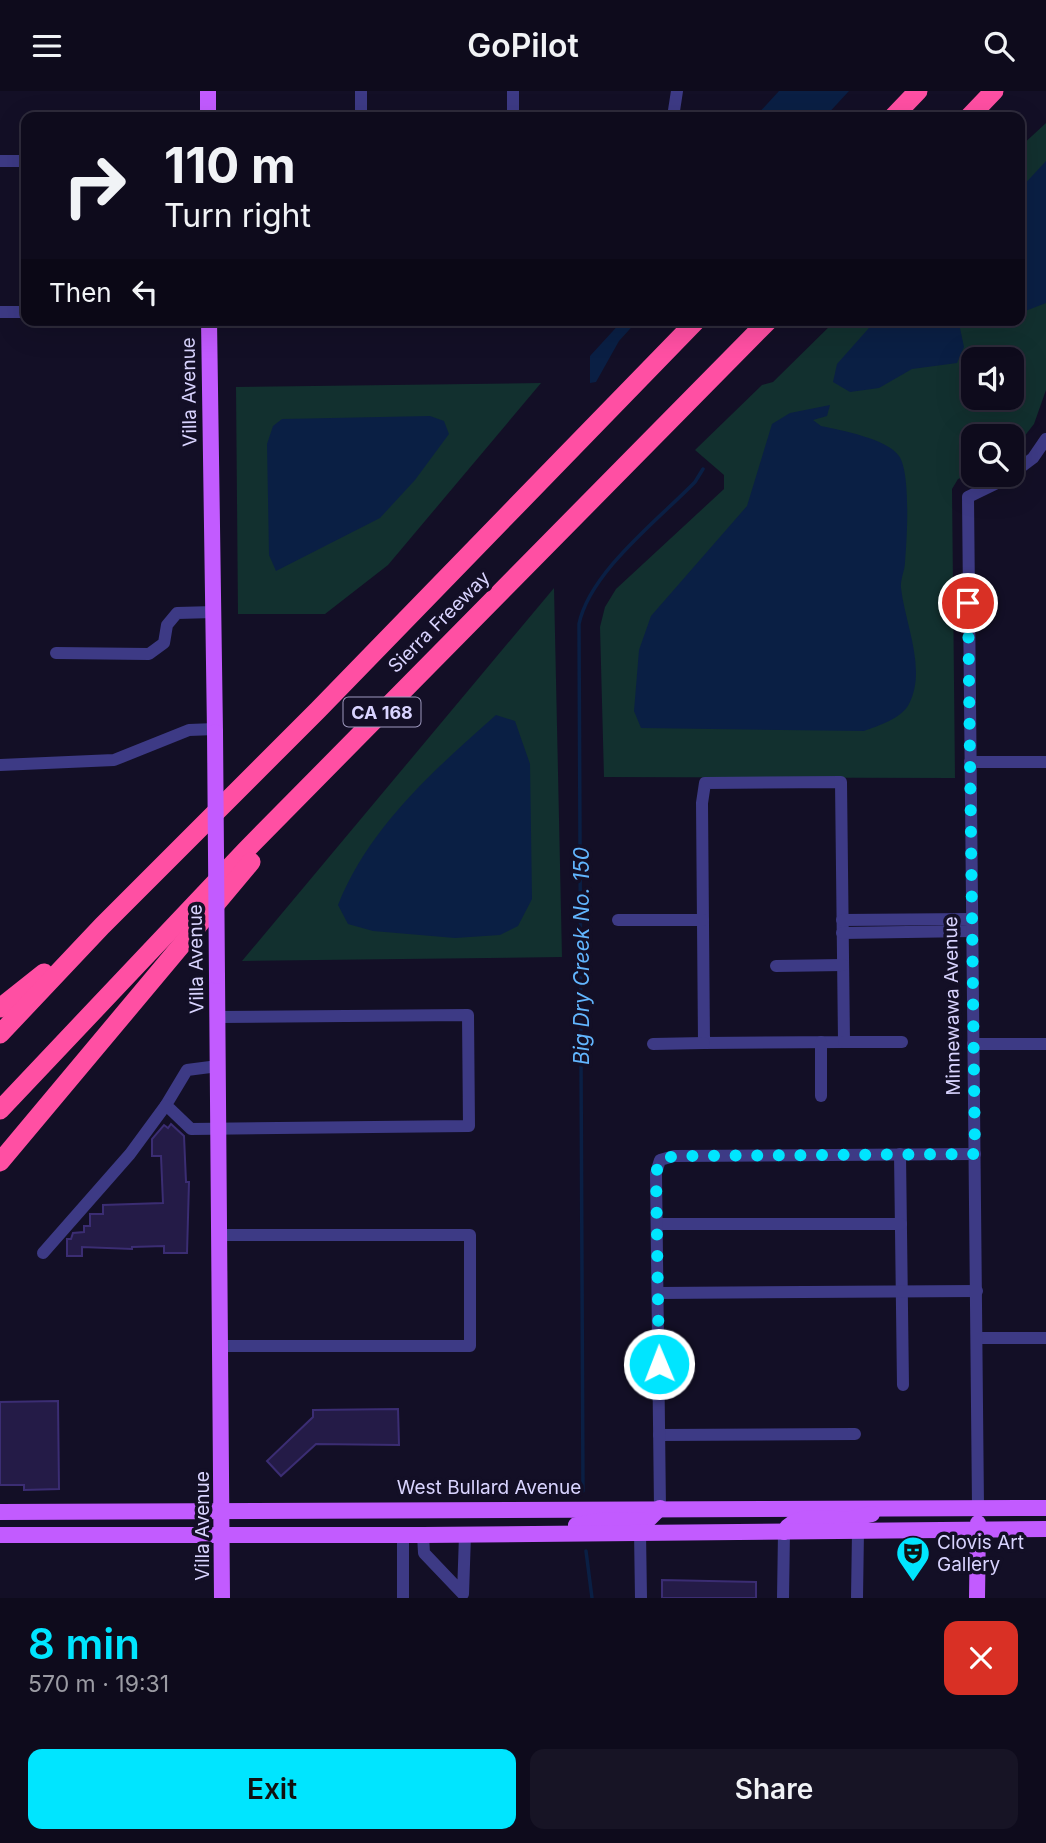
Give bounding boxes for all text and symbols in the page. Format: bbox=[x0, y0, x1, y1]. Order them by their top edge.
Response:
text: GoPilot bbox=[467, 26, 579, 65]
icon: menu bbox=[28, 27, 66, 65]
icon: search bbox=[980, 27, 1018, 65]
text: 110 m bbox=[164, 136, 296, 195]
icon: right bbox=[49, 140, 140, 231]
text: Turn right bbox=[164, 196, 311, 235]
icon: left bbox=[126, 273, 164, 311]
text: Then bbox=[49, 277, 112, 308]
street label: Villa Avenue bbox=[177, 337, 201, 447]
map controls bbox=[961, 347, 1024, 487]
button: sound bbox=[961, 347, 1024, 410]
button: search bbox=[961, 424, 1024, 487]
street label: Sierra Freeway bbox=[383, 566, 495, 678]
pin bbox=[938, 573, 998, 633]
icon: arrive bbox=[949, 584, 987, 622]
road number: CA 168 bbox=[344, 697, 420, 727]
water label: Big Dry Creek No. 150 bbox=[569, 846, 594, 1065]
street label: Villa Avenue bbox=[184, 904, 208, 1014]
street label: Minnewawa Avenue bbox=[939, 916, 965, 1096]
position arrow bbox=[622, 1327, 696, 1401]
street label: Villa Avenue bbox=[191, 1471, 214, 1581]
street label: West Bullard Avenue bbox=[397, 1476, 581, 1499]
place label: Clovis Art Gallery bbox=[937, 1531, 1024, 1576]
theatre icon: Clovis Art Gallery bbox=[894, 1534, 932, 1583]
text: 8 min bbox=[28, 1618, 140, 1669]
button: close bbox=[944, 1621, 1018, 1695]
text: 570 m · 19:31 bbox=[28, 1670, 169, 1698]
button: Exit bbox=[28, 1749, 516, 1829]
button: Share bbox=[530, 1749, 1018, 1829]

